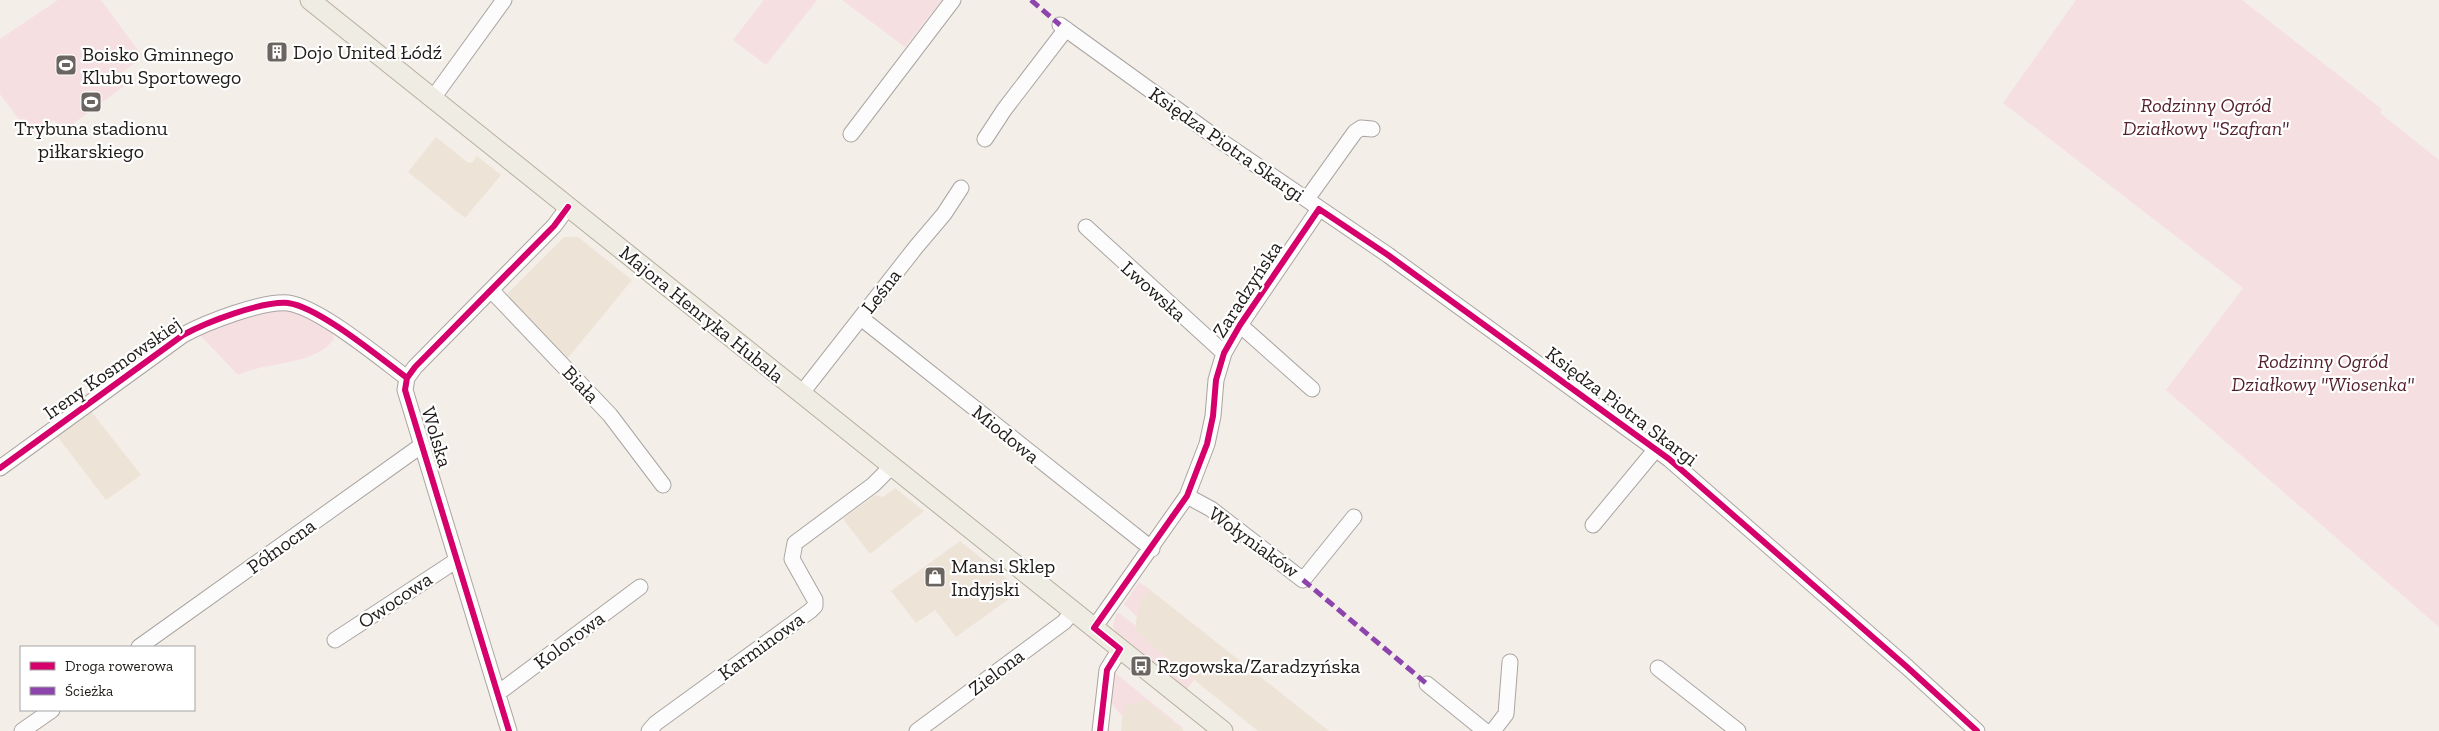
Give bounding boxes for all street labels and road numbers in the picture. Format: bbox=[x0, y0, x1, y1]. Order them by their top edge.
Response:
street label: Księdza Piotra Skargi bbox=[1145, 81, 1310, 207]
street label: Zaradzyńska bbox=[1207, 236, 1287, 342]
street label: Majora Henryka Hubala bbox=[615, 240, 789, 388]
street label: Lwowska bbox=[1117, 256, 1192, 327]
street label: Leśna bbox=[856, 264, 906, 318]
street label: Ireny Kosmowskiej bbox=[39, 312, 185, 424]
street label: Księdza Piotra Skargi bbox=[1541, 341, 1703, 471]
street label: Biała bbox=[558, 360, 605, 408]
street label: Miodowa bbox=[968, 400, 1045, 469]
street label: Wolska bbox=[416, 404, 458, 471]
street label: Wołyniaków bbox=[1204, 501, 1304, 583]
street label: Północna bbox=[242, 513, 320, 579]
street label: Owocowa bbox=[353, 566, 437, 634]
street label: Kolorowa bbox=[529, 606, 609, 674]
street label: Karminowa bbox=[713, 607, 809, 685]
street label: Zielona bbox=[964, 643, 1029, 701]

